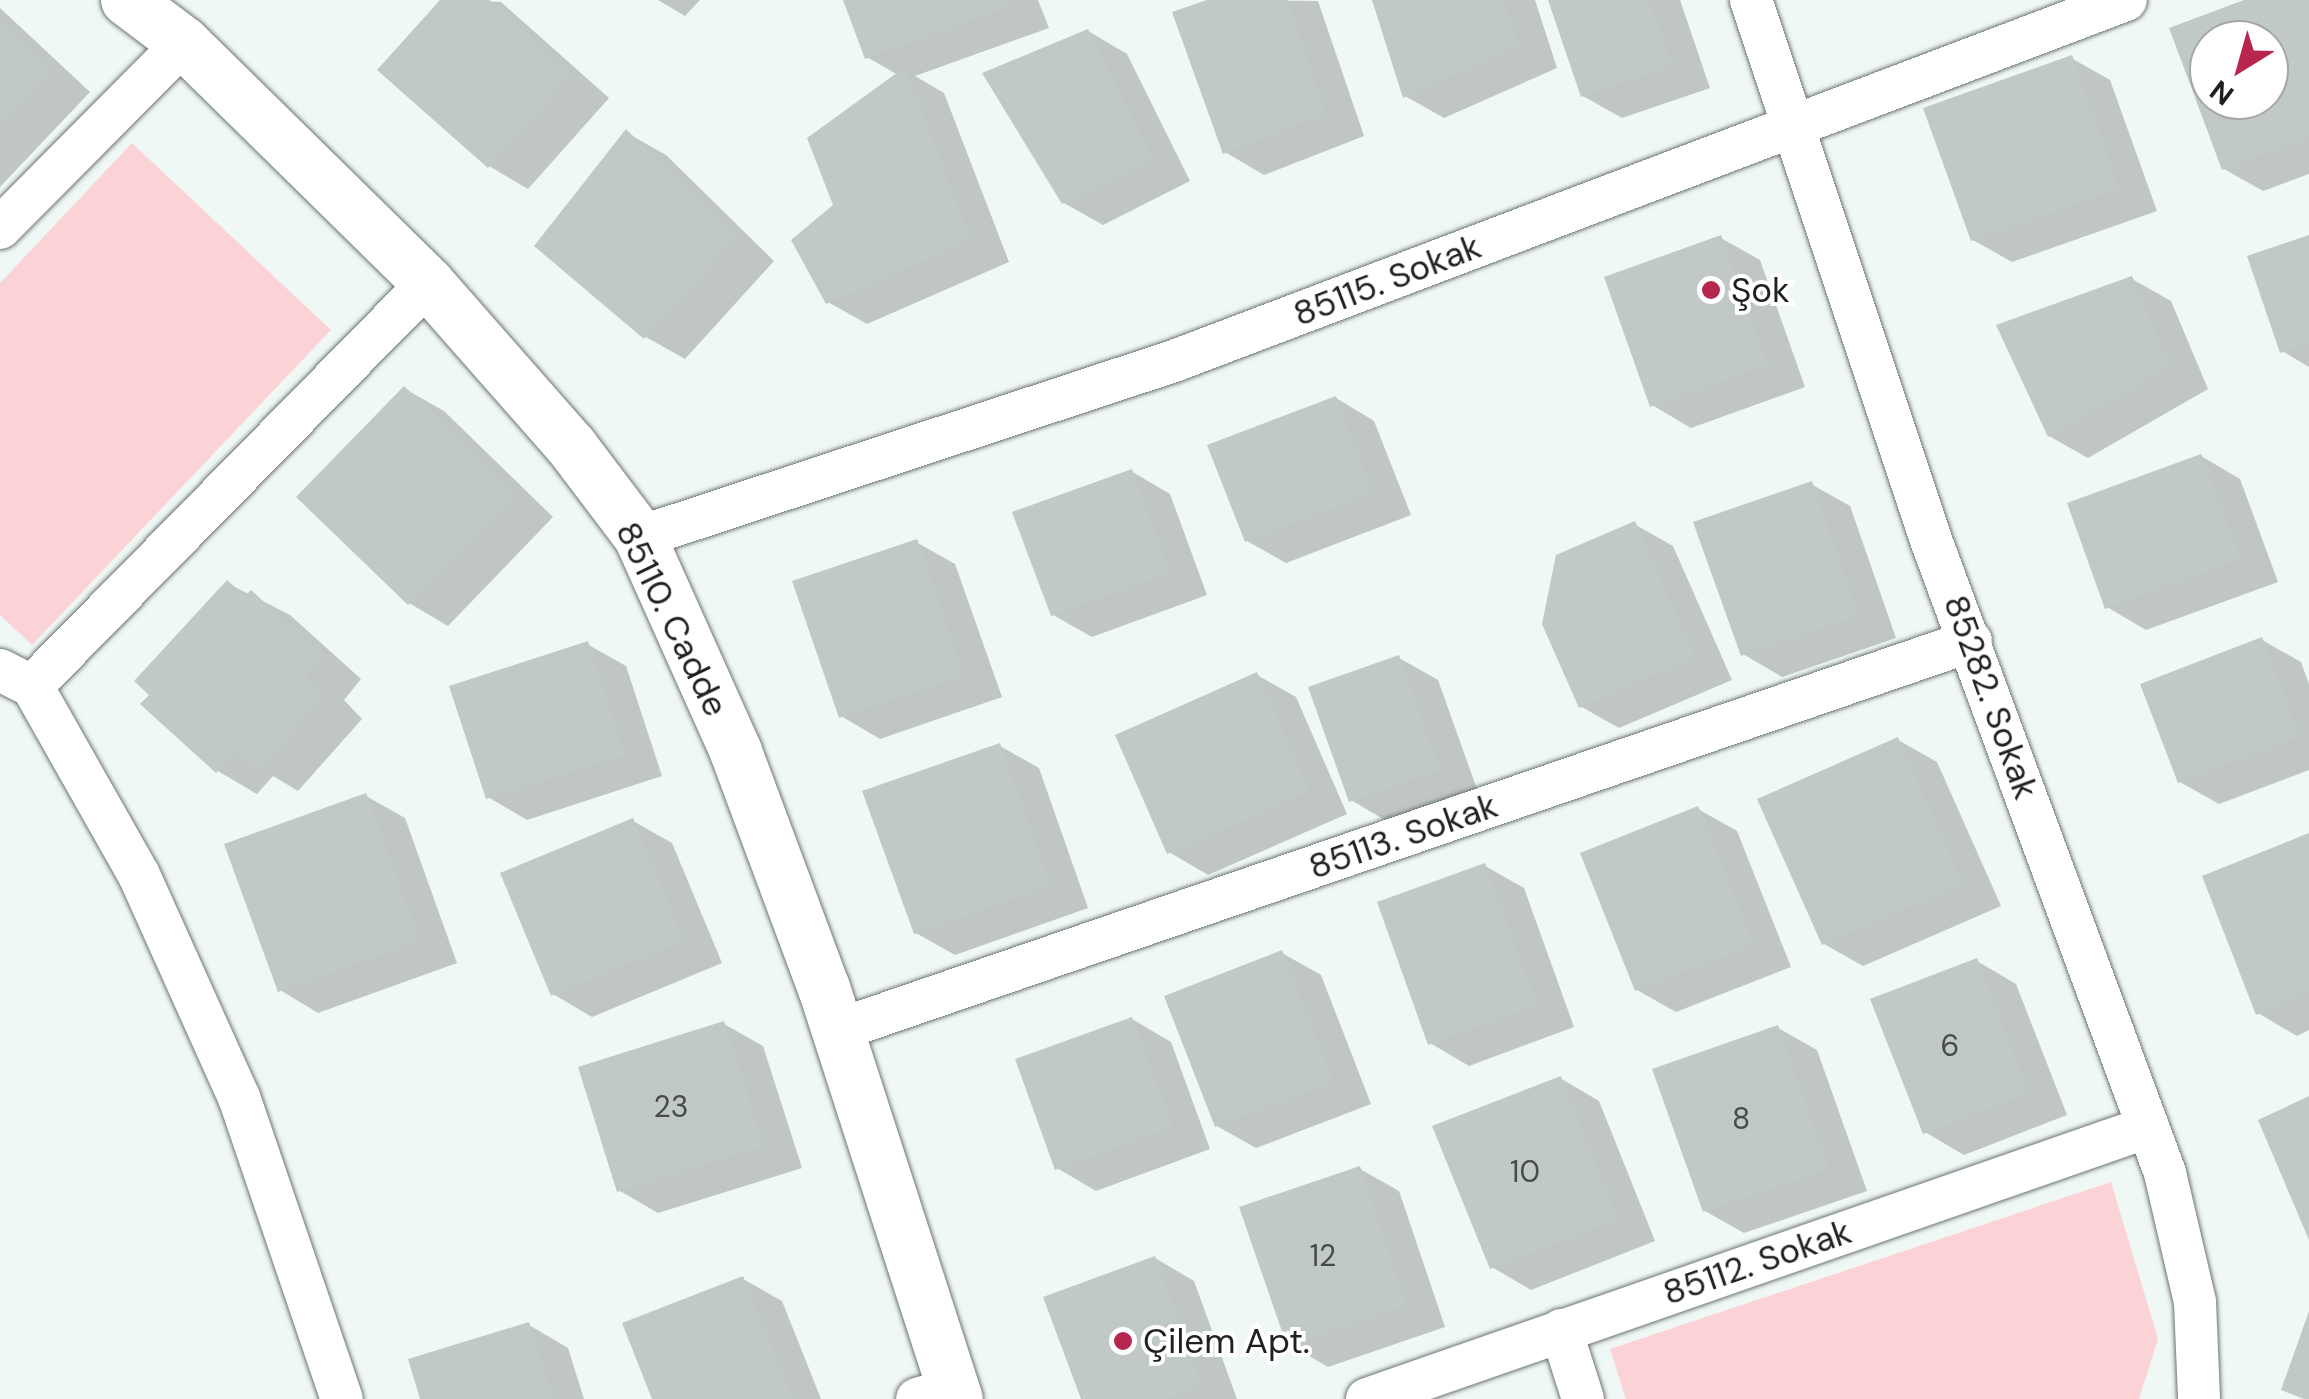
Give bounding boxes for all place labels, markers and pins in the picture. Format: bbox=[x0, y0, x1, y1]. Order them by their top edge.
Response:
place label: Şok bbox=[1731, 269, 1790, 311]
marker: Şok bbox=[1700, 279, 1722, 301]
place label: Çilem Apt. bbox=[1143, 1320, 1310, 1362]
marker: Çilem Apt. bbox=[1112, 1330, 1134, 1352]

